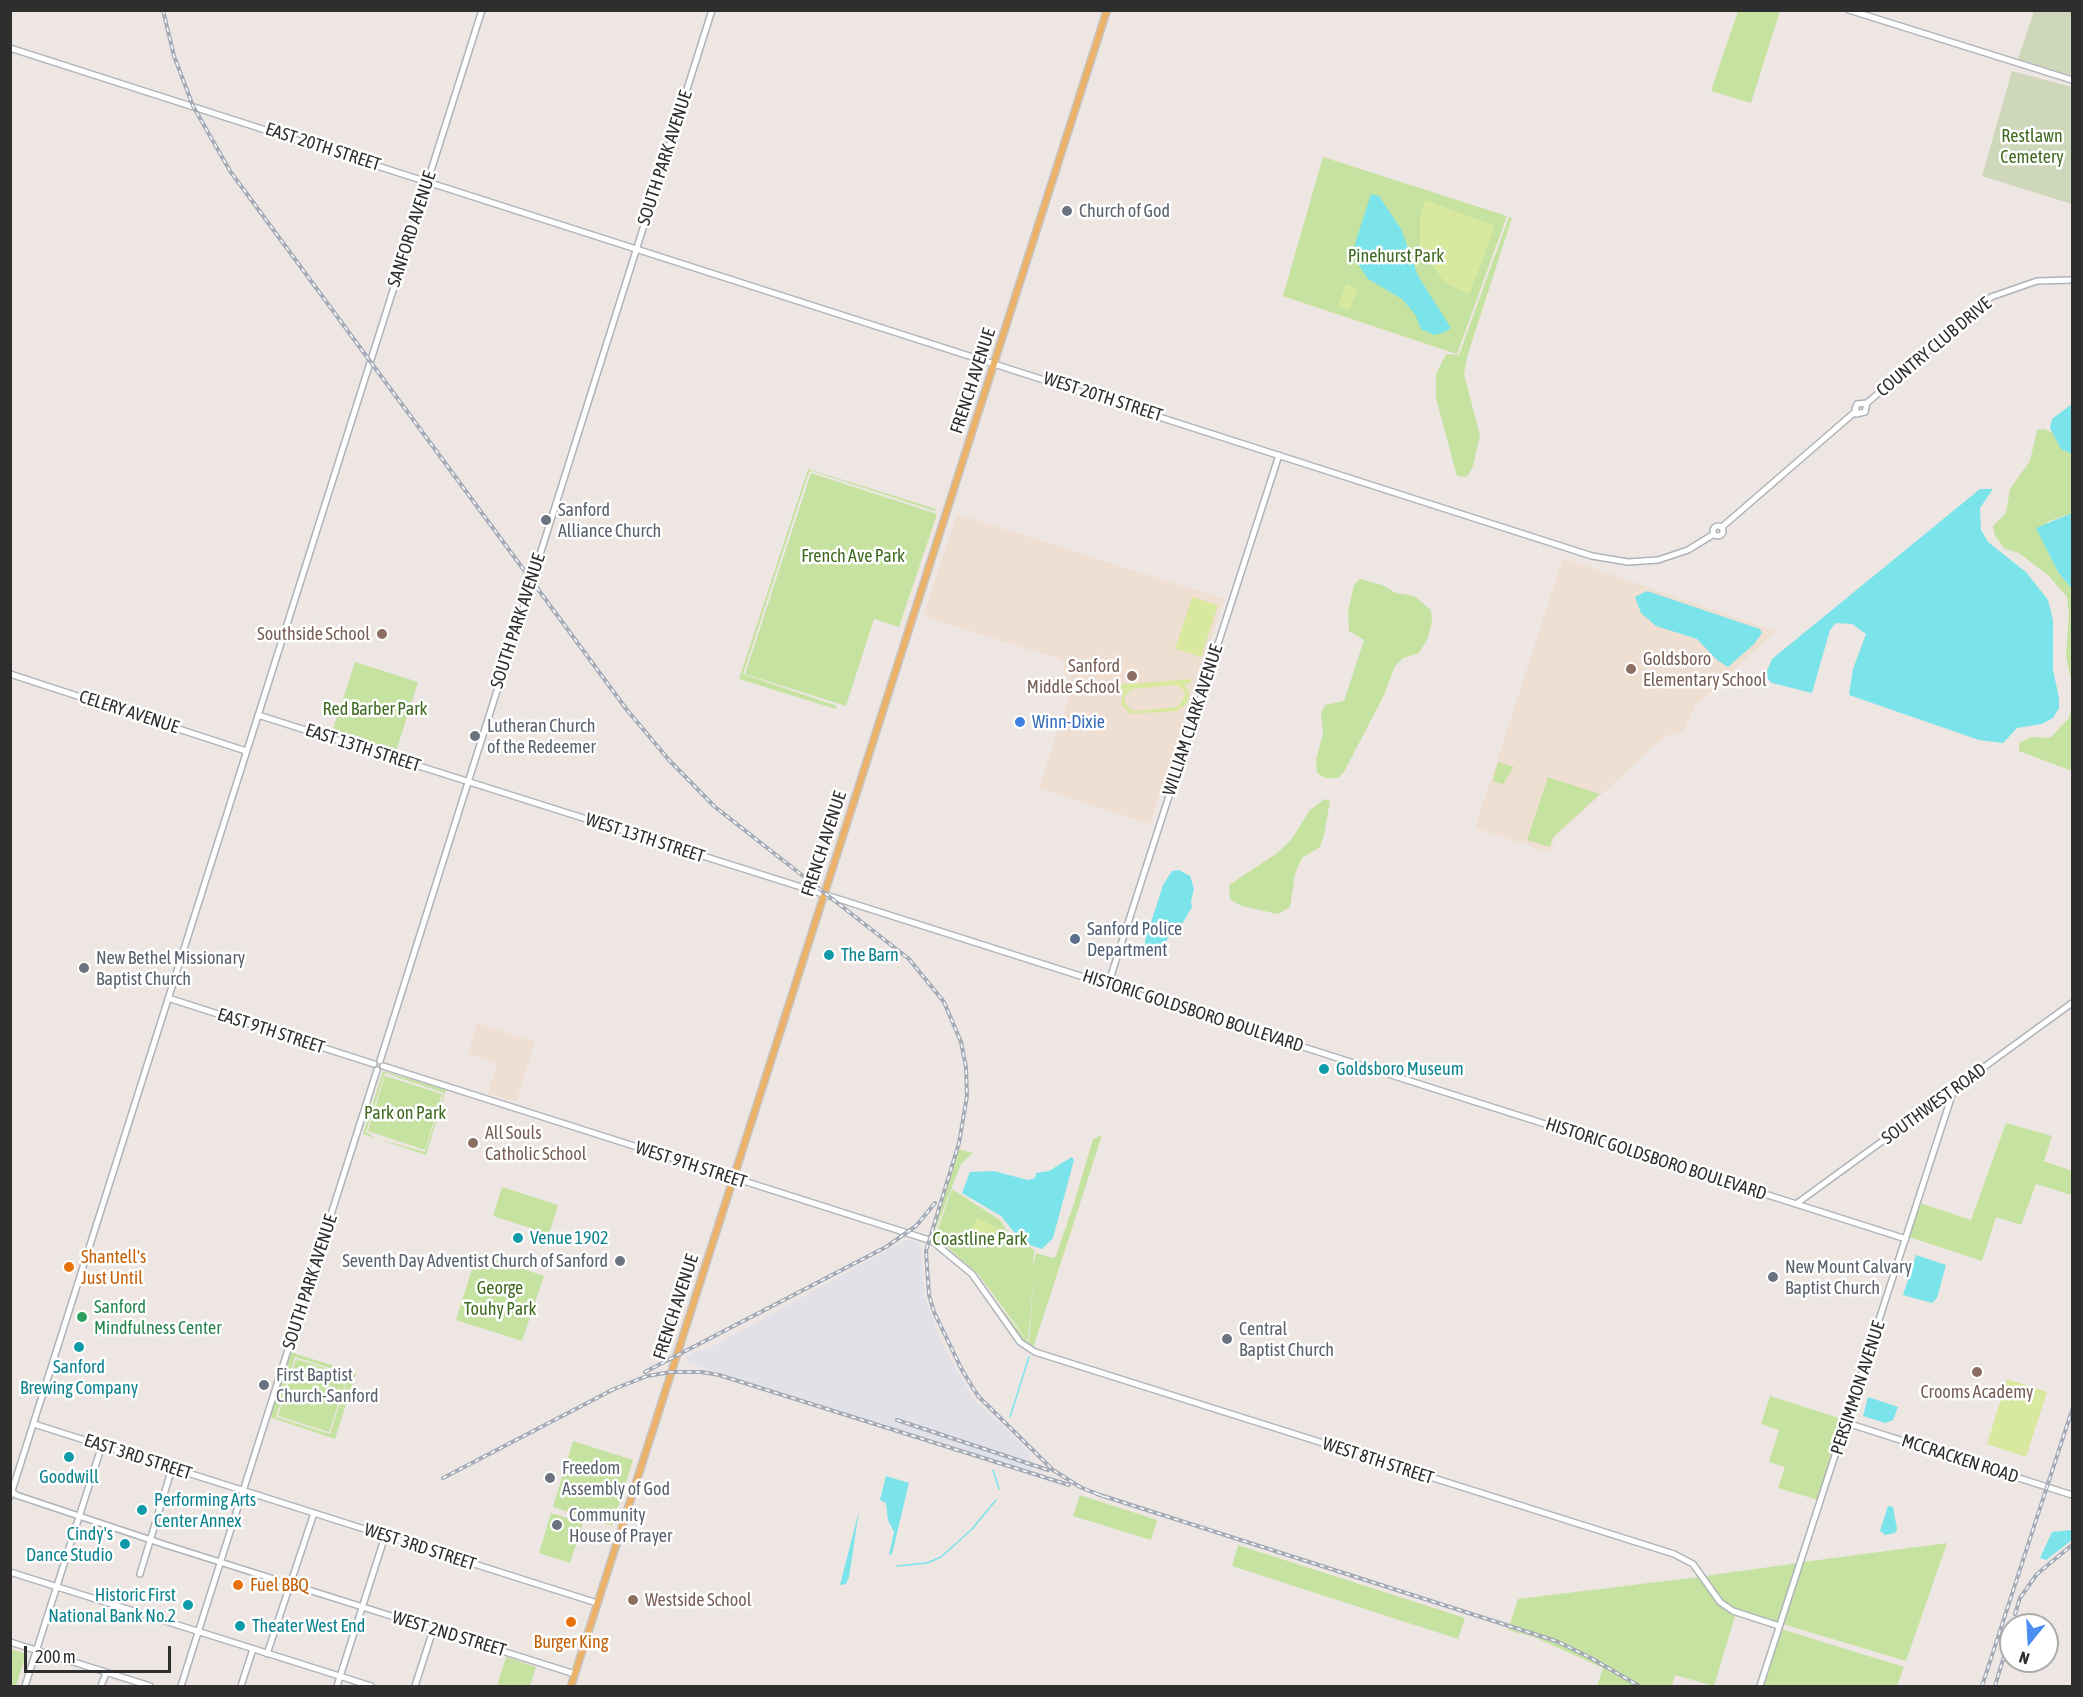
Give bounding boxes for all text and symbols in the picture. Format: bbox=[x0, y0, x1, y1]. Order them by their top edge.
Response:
street label: SOUTH PARK AVENUE bbox=[633, 88, 697, 228]
street label: EAST 20TH STREET bbox=[263, 118, 383, 176]
park label: Restlawn Cemetery bbox=[2000, 125, 2064, 168]
street label: SANFORD AVENUE bbox=[383, 169, 441, 289]
place label: Church of God bbox=[1079, 200, 1170, 222]
marker: Church of God bbox=[1060, 204, 1074, 218]
park label: Pinehurst Park bbox=[1348, 245, 1444, 267]
street label: COUNTRY CLUB DRIVE bbox=[1872, 293, 1996, 401]
street label: FRENCH AVENUE bbox=[946, 326, 1000, 436]
street label: WEST 20TH STREET bbox=[1041, 368, 1165, 426]
place label: Sanford Alliance Church bbox=[558, 499, 661, 542]
marker: Sanford Alliance Church bbox=[539, 513, 553, 527]
park label: French Ave Park bbox=[801, 545, 905, 567]
street label: SOUTH PARK AVENUE bbox=[486, 551, 550, 691]
place label: Southside School bbox=[257, 623, 370, 645]
marker: Southside School bbox=[375, 627, 389, 641]
street label: WILLIAM CLARK AVENUE bbox=[1158, 642, 1228, 798]
place label: Goldsboro Elementary School bbox=[1643, 648, 1767, 690]
place label: Sanford Middle School bbox=[1027, 655, 1120, 698]
marker: Goldsboro Elementary School bbox=[1624, 662, 1638, 676]
marker: Sanford Middle School bbox=[1125, 669, 1139, 683]
street label: CELERY AVENUE bbox=[76, 686, 182, 738]
park label: Red Barber Park bbox=[323, 698, 427, 720]
place label: Winn-Dixie bbox=[1032, 711, 1105, 733]
place label: Lutheran Church of the Redeemer bbox=[487, 715, 596, 758]
marker: Winn-Dixie bbox=[1013, 715, 1027, 729]
street label: EAST 13TH STREET bbox=[303, 719, 423, 777]
marker: Lutheran Church of the Redeemer bbox=[468, 729, 482, 743]
street label: FRENCH AVENUE bbox=[797, 789, 851, 899]
street label: WEST 13TH STREET bbox=[583, 809, 707, 867]
place label: Sanford Police Department bbox=[1087, 918, 1182, 960]
marker: Sanford Police Department bbox=[1068, 932, 1082, 946]
place label: The Barn bbox=[841, 944, 899, 966]
place label: New Bethel Missionary Baptist Church bbox=[96, 947, 245, 990]
marker: The Barn bbox=[822, 948, 836, 962]
marker: New Bethel Missionary Baptist Church bbox=[77, 961, 91, 975]
street label: HISTORIC GOLDSBORO BOULEVARD bbox=[1080, 965, 1306, 1057]
street label: EAST 9TH STREET bbox=[215, 1004, 327, 1058]
place label: Goldsboro Museum bbox=[1336, 1058, 1464, 1080]
street label: SOUTHWEST ROAD bbox=[1878, 1059, 1990, 1149]
marker: Goldsboro Museum bbox=[1317, 1062, 1331, 1076]
park label: Park on Park bbox=[364, 1102, 446, 1124]
street label: HISTORIC GOLDSBORO BOULEVARD bbox=[1543, 1113, 1769, 1205]
place label: All Souls Catholic School bbox=[485, 1122, 587, 1164]
marker: All Souls Catholic School bbox=[466, 1136, 480, 1150]
street label: WEST 9TH STREET bbox=[633, 1137, 749, 1193]
street label: SOUTH PARK AVENUE bbox=[278, 1212, 342, 1352]
place label: Venue 1902 bbox=[530, 1227, 608, 1249]
park label: Coastline Park bbox=[933, 1228, 1027, 1250]
marker: Venue 1902 bbox=[511, 1231, 525, 1245]
place label: Shantell's Just Until bbox=[81, 1246, 146, 1288]
place label: Seventh Day Adventist Church of Sanford bbox=[342, 1250, 608, 1272]
street label: FRENCH AVENUE bbox=[649, 1252, 703, 1362]
marker: Seventh Day Adventist Church of Sanford bbox=[613, 1254, 627, 1268]
place label: New Mount Calvary Baptist Church bbox=[1785, 1256, 1912, 1298]
marker: Shantell's Just Until bbox=[62, 1260, 76, 1274]
marker: New Mount Calvary Baptist Church bbox=[1766, 1270, 1780, 1284]
park label: George Touhy Park bbox=[464, 1277, 536, 1320]
place label: Sanford Mindfulness Center bbox=[94, 1296, 221, 1338]
marker: Sanford Mindfulness Center bbox=[75, 1310, 89, 1324]
place label: Central Baptist Church bbox=[1239, 1318, 1334, 1360]
street label: PERSIMMON AVENUE bbox=[1826, 1318, 1890, 1458]
marker: Central Baptist Church bbox=[1220, 1332, 1234, 1346]
marker: Sanford Brewing Company bbox=[72, 1340, 86, 1354]
place label: Sanford Brewing Company bbox=[20, 1356, 138, 1398]
place label: First Baptist Church-Sanford bbox=[276, 1364, 379, 1406]
marker: Crooms Academy bbox=[1970, 1365, 1984, 1379]
marker: First Baptist Church-Sanford bbox=[257, 1378, 271, 1392]
place label: Crooms Academy bbox=[1920, 1381, 2034, 1403]
street label: EAST 3RD STREET bbox=[81, 1429, 195, 1485]
street label: MCCRACKEN ROAD bbox=[1899, 1430, 2021, 1488]
street label: WEST 8TH STREET bbox=[1320, 1433, 1436, 1489]
marker: Goodwill bbox=[62, 1450, 76, 1464]
place label: Freedom Assembly of God bbox=[562, 1457, 670, 1500]
place label: Goodwill bbox=[39, 1466, 99, 1488]
marker: Freedom Assembly of God bbox=[543, 1471, 557, 1485]
place label: Performing Arts Center Annex bbox=[154, 1489, 256, 1532]
marker: Performing Arts Center Annex bbox=[135, 1503, 149, 1517]
place label: Community House of Prayer bbox=[569, 1504, 672, 1546]
marker: Community House of Prayer bbox=[550, 1518, 564, 1532]
street label: WEST 3RD STREET bbox=[361, 1519, 479, 1575]
place label: Cindy's Dance Studio bbox=[26, 1523, 113, 1565]
marker: Cindy's Dance Studio bbox=[118, 1537, 132, 1551]
place label: Fuel BBQ bbox=[250, 1574, 309, 1596]
marker: Fuel BBQ bbox=[231, 1578, 245, 1592]
place label: Historic First National Bank No.2 bbox=[48, 1584, 176, 1626]
place label: Westside School bbox=[645, 1589, 752, 1611]
marker: Westside School bbox=[626, 1593, 640, 1607]
marker: Historic First National Bank No.2 bbox=[181, 1598, 195, 1612]
street label: WEST 2ND STREET bbox=[389, 1606, 509, 1662]
north arrow bbox=[1999, 1613, 2059, 1673]
place label: Theater West End bbox=[252, 1615, 365, 1637]
marker: Burger King bbox=[564, 1615, 578, 1629]
marker: Theater West End bbox=[233, 1619, 247, 1633]
place label: Burger King bbox=[534, 1631, 608, 1653]
scale bar bbox=[27, 1634, 174, 1672]
text: 200 m bbox=[35, 1646, 76, 1667]
text: N bbox=[2017, 1648, 2031, 1668]

